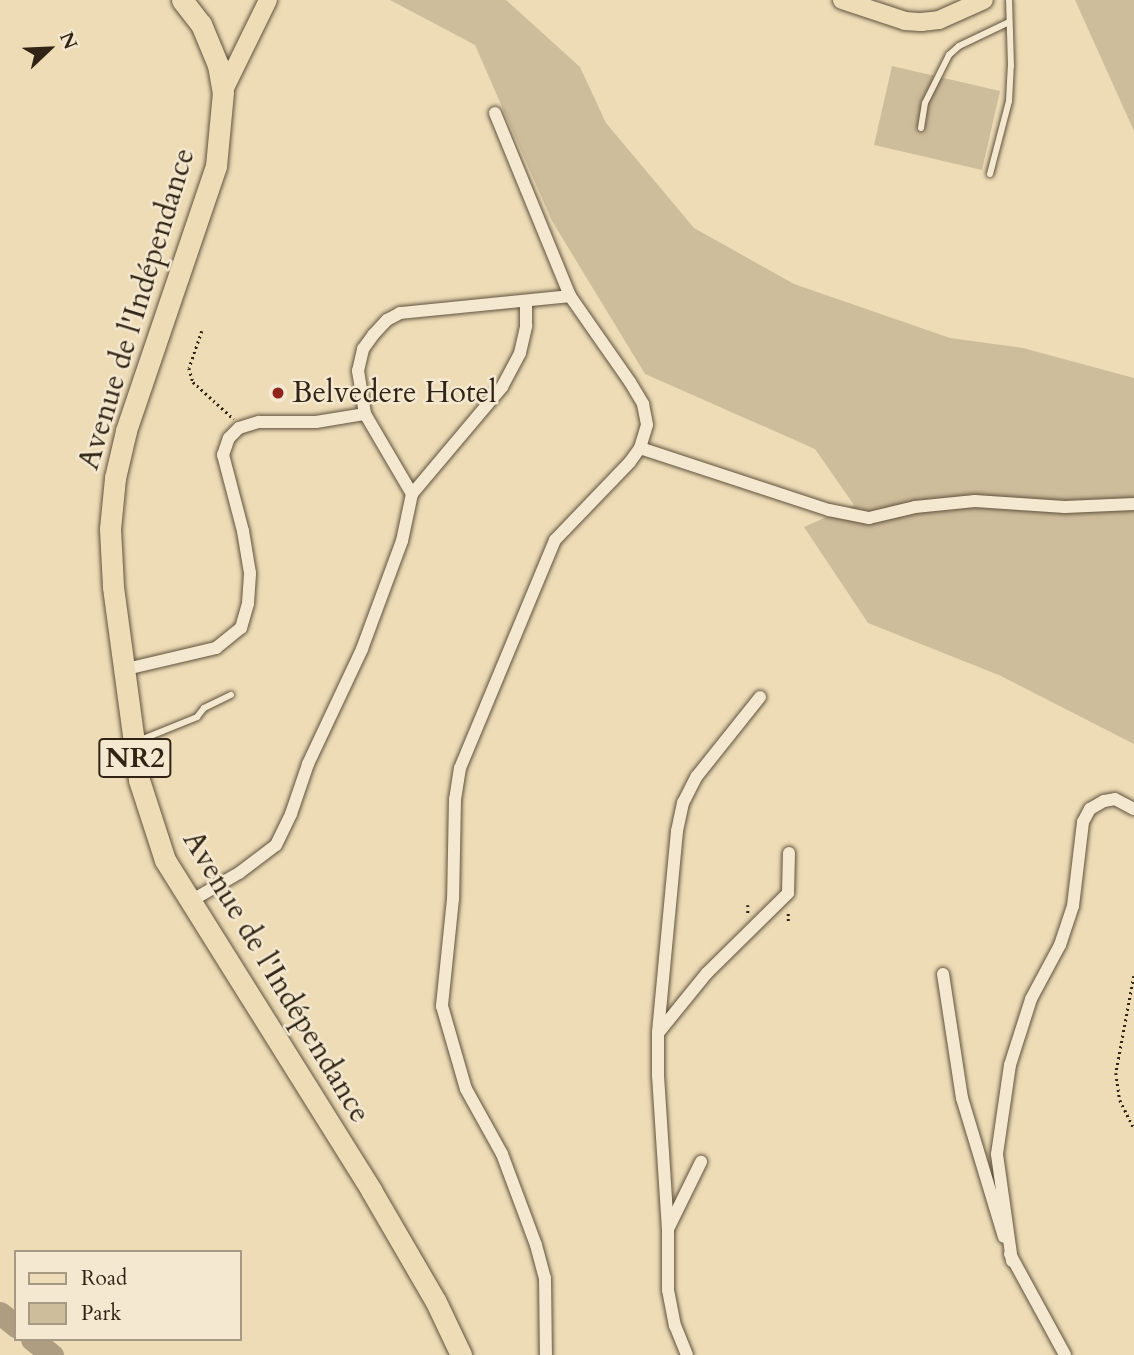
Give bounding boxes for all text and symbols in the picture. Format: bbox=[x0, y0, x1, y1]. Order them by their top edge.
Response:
north arrow bbox=[14, 14, 84, 84]
text: N bbox=[53, 28, 84, 53]
street label: Avenue de l'Indépendance bbox=[71, 144, 203, 474]
place label: Belvedere Hotel bbox=[292, 375, 497, 411]
marker: Belvedere Hotel bbox=[270, 385, 286, 401]
road number: NR2 bbox=[98, 734, 172, 782]
street label: Avenue de l'Indépendance bbox=[174, 824, 378, 1130]
legend bbox=[14, 1250, 242, 1341]
text: Road bbox=[81, 1264, 127, 1293]
text: Park bbox=[81, 1299, 121, 1328]

